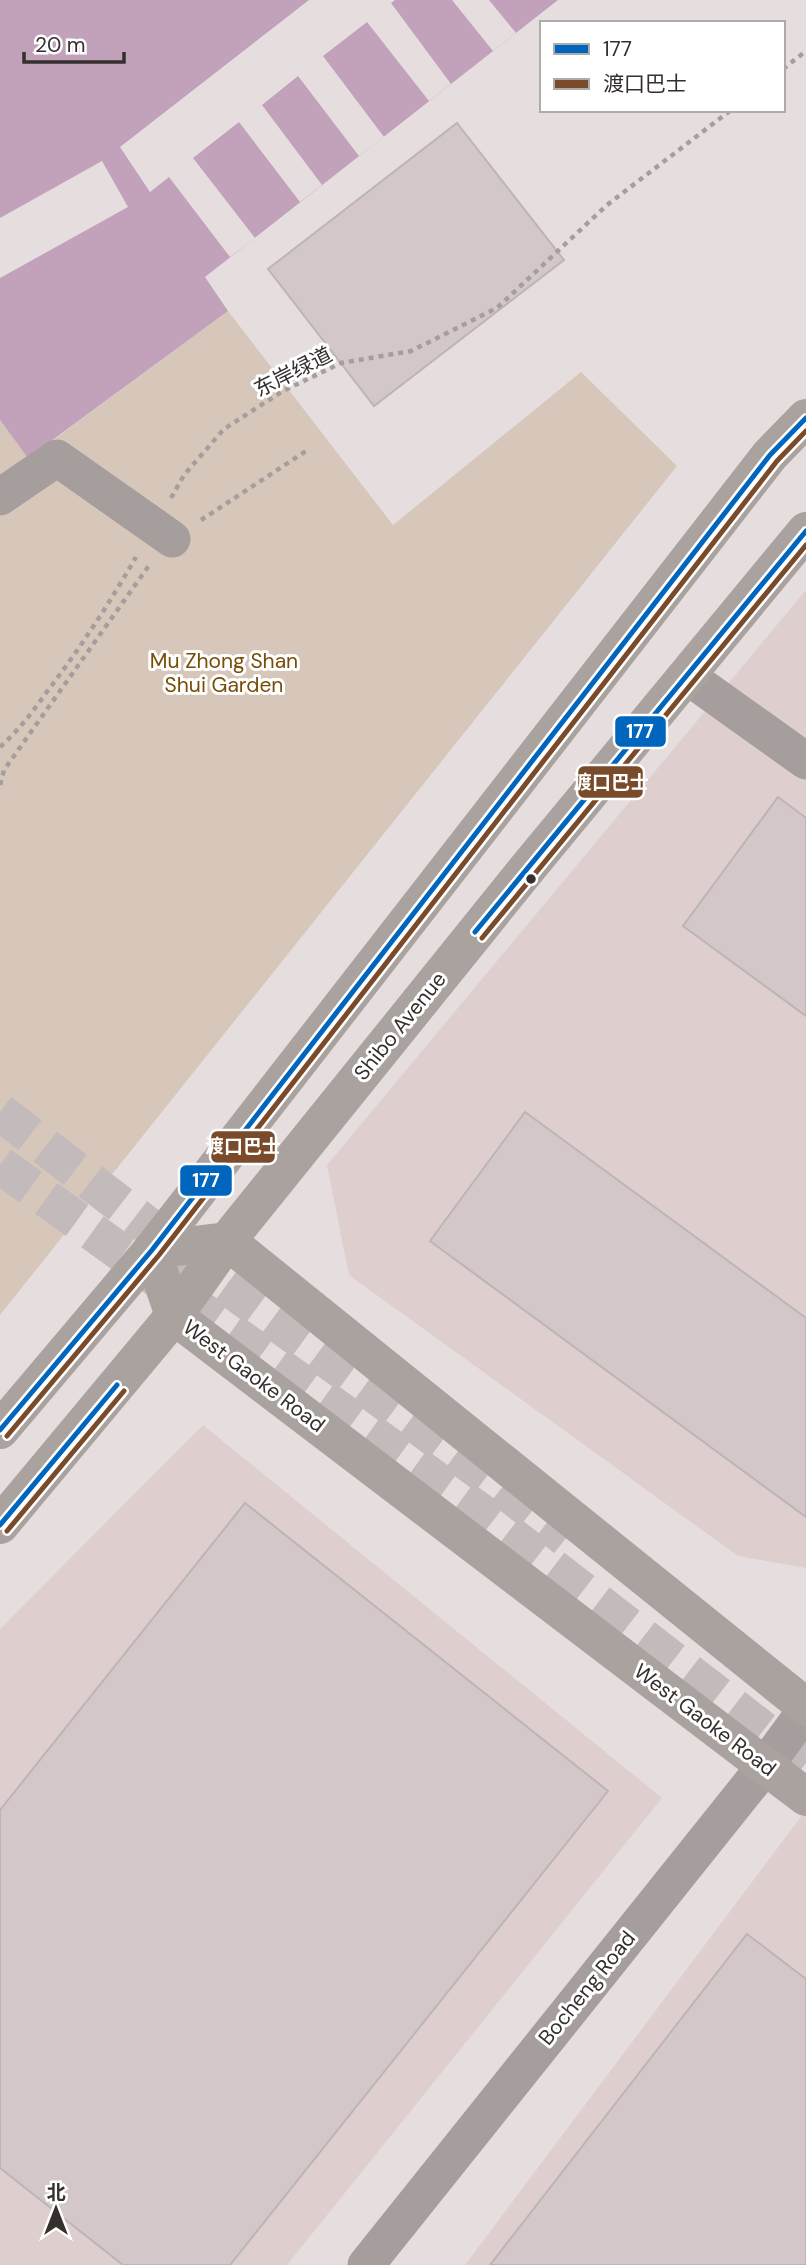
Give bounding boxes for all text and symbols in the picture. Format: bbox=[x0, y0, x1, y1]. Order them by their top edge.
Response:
scale bar bbox=[24, 21, 124, 65]
legend bbox=[540, 21, 785, 112]
text: 20 m bbox=[35, 31, 86, 59]
text: 177 bbox=[603, 35, 632, 63]
text: 渡口巴士 bbox=[603, 70, 687, 98]
street label: 东岸绿道 bbox=[249, 340, 337, 404]
park label: Mu Zhong Shan Shui Garden bbox=[150, 647, 298, 699]
line badge: 177 bbox=[614, 715, 667, 748]
text: 177 bbox=[626, 719, 654, 744]
line badge: 渡口巴士 bbox=[577, 765, 644, 799]
text: 渡口巴士 bbox=[573, 770, 649, 795]
unlabelled marker bbox=[524, 872, 538, 886]
street label: Shibo Avenue bbox=[348, 966, 452, 1086]
line badge: 渡口巴士 bbox=[210, 1130, 276, 1164]
text: 渡口巴士 bbox=[205, 1134, 281, 1159]
line badge: 177 bbox=[179, 1164, 233, 1197]
text: 177 bbox=[192, 1168, 220, 1193]
street label: West Gaoke Road bbox=[177, 1313, 331, 1439]
street label: West Gaoke Road bbox=[628, 1657, 782, 1783]
street label: Bocheng Road bbox=[532, 1925, 642, 2051]
north arrow bbox=[21, 2174, 91, 2244]
text: 北 bbox=[46, 2180, 66, 2205]

